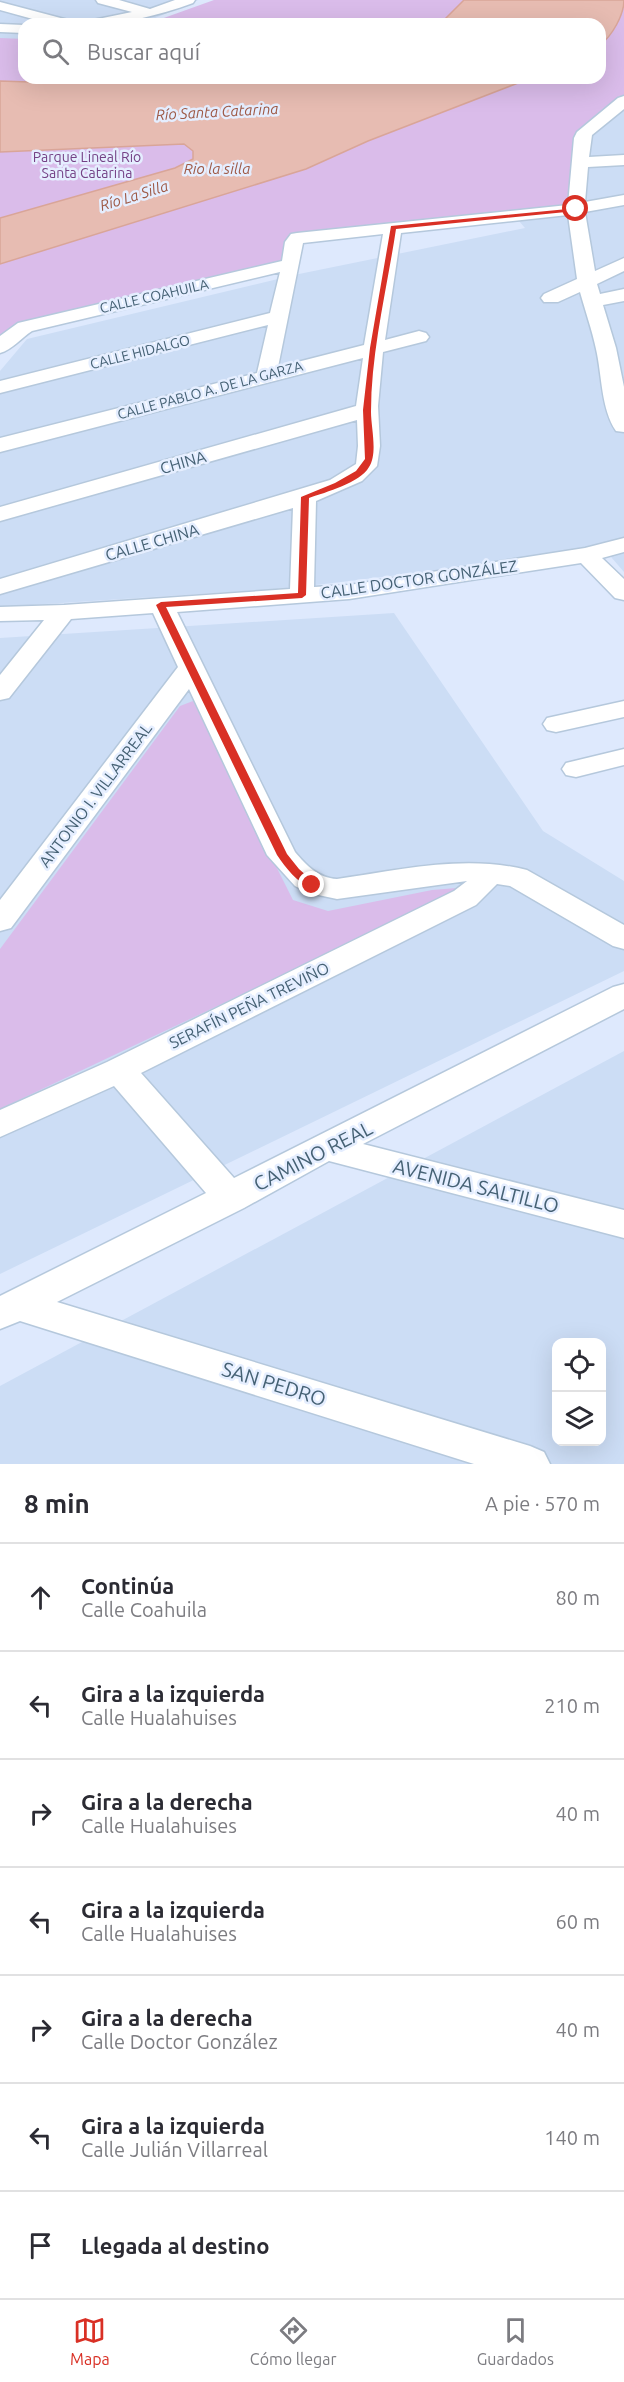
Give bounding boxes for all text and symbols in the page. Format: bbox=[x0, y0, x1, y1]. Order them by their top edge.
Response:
search box bbox=[18, 18, 606, 84]
icon: search bbox=[39, 35, 72, 68]
text: Buscar aquí bbox=[87, 39, 200, 64]
water label: Río Santa Catarina bbox=[155, 100, 279, 123]
park label: Parque Lineal Río Santa Catarina bbox=[33, 149, 141, 181]
water label: Rio la silla bbox=[184, 160, 250, 177]
water label: Río La Silla bbox=[98, 177, 170, 214]
route start bbox=[562, 195, 588, 221]
street label: CALLE COAHUILA bbox=[98, 276, 210, 316]
street label: CALLE HIDALGO bbox=[88, 332, 192, 372]
street label: CALLE PABLO A. DE LA GARZA bbox=[116, 358, 304, 422]
street label: CHINA bbox=[158, 447, 209, 477]
street label: CALLE CHINA bbox=[103, 520, 201, 564]
street label: CALLE DOCTOR GONZÁLEZ bbox=[319, 554, 518, 602]
street label: ANTONIO I. VILLARREAL bbox=[35, 720, 155, 870]
route end bbox=[298, 871, 324, 897]
street label: SERAFÍN PEÑA TREVIÑO bbox=[165, 957, 332, 1052]
street label: CAMINO REAL bbox=[250, 1116, 376, 1195]
street label: AVENIDA SALTILLO bbox=[391, 1154, 561, 1217]
map controls bbox=[552, 1338, 606, 1446]
button: locate bbox=[552, 1338, 606, 1392]
street label: SAN PEDRO bbox=[219, 1357, 329, 1410]
button: layers bbox=[552, 1392, 606, 1446]
text: 8 min bbox=[24, 1489, 90, 1518]
text: A pie · 570 m bbox=[485, 1492, 600, 1515]
text: Continúa bbox=[81, 1573, 174, 1598]
icon: ahead bbox=[24, 1581, 57, 1614]
text: 80 m bbox=[556, 1586, 600, 1609]
text: Calle Coahuila bbox=[81, 1598, 207, 1621]
text: Gira a la izquierda bbox=[81, 1681, 265, 1706]
icon: left bbox=[24, 1689, 57, 1722]
text: 210 m bbox=[544, 1694, 600, 1717]
text: Calle Hualahuises bbox=[81, 1706, 237, 1729]
text: Gira a la derecha bbox=[81, 1789, 253, 1814]
icon: right bbox=[24, 1797, 57, 1830]
text: 40 m bbox=[556, 1802, 600, 1825]
text: Calle Hualahuises bbox=[81, 1814, 237, 1837]
text: Gira a la izquierda bbox=[81, 1897, 265, 1922]
icon: left bbox=[24, 1905, 57, 1938]
text: 60 m bbox=[556, 1910, 600, 1933]
text: Calle Hualahuises bbox=[81, 1922, 237, 1945]
text: Gira a la derecha bbox=[81, 2005, 253, 2030]
icon: right bbox=[24, 2013, 57, 2046]
text: 40 m bbox=[556, 2018, 600, 2041]
text: Calle Doctor González bbox=[81, 2030, 278, 2053]
text: Gira a la izquierda bbox=[81, 2113, 265, 2138]
icon: left bbox=[24, 2121, 57, 2154]
text: 140 m bbox=[544, 2126, 600, 2149]
text: Calle Julián Villarreal bbox=[81, 2138, 268, 2161]
icon: arrive bbox=[24, 2229, 57, 2262]
text: Llegada al destino bbox=[81, 2233, 269, 2258]
tab: Mapa bbox=[70, 2314, 110, 2368]
tab: Cómo llegar bbox=[250, 2314, 337, 2368]
tab: Guardados bbox=[477, 2314, 554, 2368]

